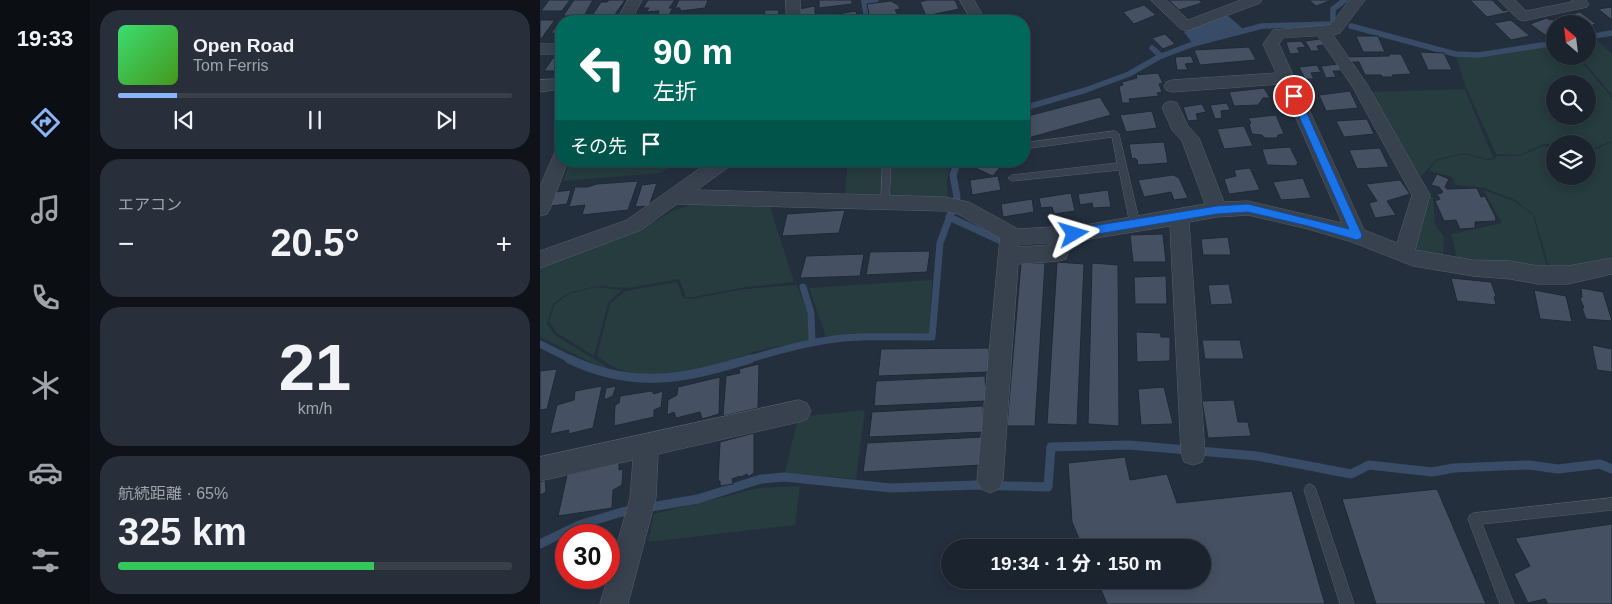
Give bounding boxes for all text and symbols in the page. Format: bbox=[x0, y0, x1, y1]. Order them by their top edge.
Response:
north arrow bbox=[1546, 15, 1596, 65]
map controls bbox=[1546, 15, 1596, 185]
text: 19:33 bbox=[17, 26, 73, 51]
text: 90 m bbox=[653, 32, 733, 71]
text: Open Road bbox=[193, 35, 294, 56]
icon: left bbox=[570, 35, 635, 100]
text: Tom Ferris bbox=[193, 57, 269, 74]
pin bbox=[1273, 75, 1315, 117]
button: search bbox=[1546, 75, 1596, 125]
text: 左折 bbox=[653, 79, 697, 104]
icon: arrive bbox=[1280, 82, 1308, 110]
icon: directions bbox=[28, 105, 63, 140]
icon: previous bbox=[170, 106, 198, 134]
icon: pause bbox=[301, 106, 329, 134]
icon: next bbox=[432, 106, 460, 134]
icon: arrive bbox=[637, 130, 665, 158]
button: layers bbox=[1546, 135, 1596, 185]
text: その先 bbox=[570, 136, 627, 157]
icon: music bbox=[28, 192, 63, 227]
text: エアコン bbox=[118, 196, 182, 213]
position arrow bbox=[1047, 207, 1099, 259]
text: 20.5° bbox=[270, 222, 360, 264]
text: − bbox=[118, 228, 134, 259]
text: + bbox=[496, 228, 512, 259]
icon: phone bbox=[28, 280, 63, 315]
text: 21 bbox=[279, 331, 351, 404]
icon: climate bbox=[28, 368, 63, 403]
text: km/h bbox=[298, 400, 332, 417]
icon: car bbox=[28, 455, 63, 490]
text: 航続距離 · 65% bbox=[118, 485, 228, 502]
text: 325 km bbox=[118, 511, 247, 553]
speed limit sign: 30 bbox=[555, 524, 620, 589]
icon: filters bbox=[28, 543, 63, 578]
text: 19:34 · 1 分 · 150 m bbox=[990, 553, 1162, 574]

